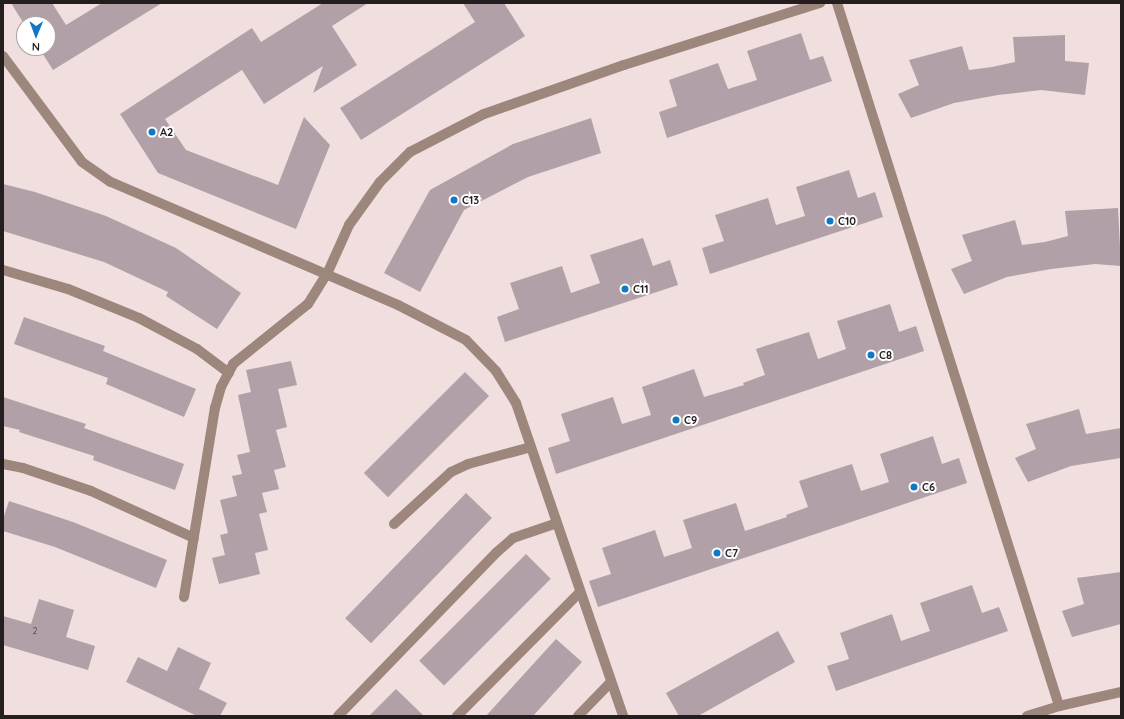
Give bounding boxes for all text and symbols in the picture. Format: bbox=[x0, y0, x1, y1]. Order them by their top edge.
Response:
north arrow bbox=[16, 16, 56, 56]
text: N bbox=[32, 40, 40, 54]
place label: A2 bbox=[160, 125, 173, 139]
marker: A2 bbox=[147, 127, 157, 137]
place label: C13 bbox=[462, 193, 479, 207]
marker: C13 bbox=[449, 195, 459, 205]
place label: C10 bbox=[838, 214, 856, 228]
marker: C10 bbox=[825, 216, 835, 226]
place label: C11 bbox=[633, 282, 648, 296]
marker: C11 bbox=[620, 284, 630, 294]
place label: C8 bbox=[879, 348, 892, 362]
marker: C8 bbox=[866, 350, 876, 360]
place label: C9 bbox=[684, 413, 697, 427]
marker: C9 bbox=[671, 415, 681, 425]
place label: C6 bbox=[922, 480, 935, 494]
marker: C6 bbox=[909, 482, 919, 492]
place label: C7 bbox=[725, 546, 738, 560]
marker: C7 bbox=[712, 548, 722, 558]
house number: 2 bbox=[33, 626, 37, 636]

